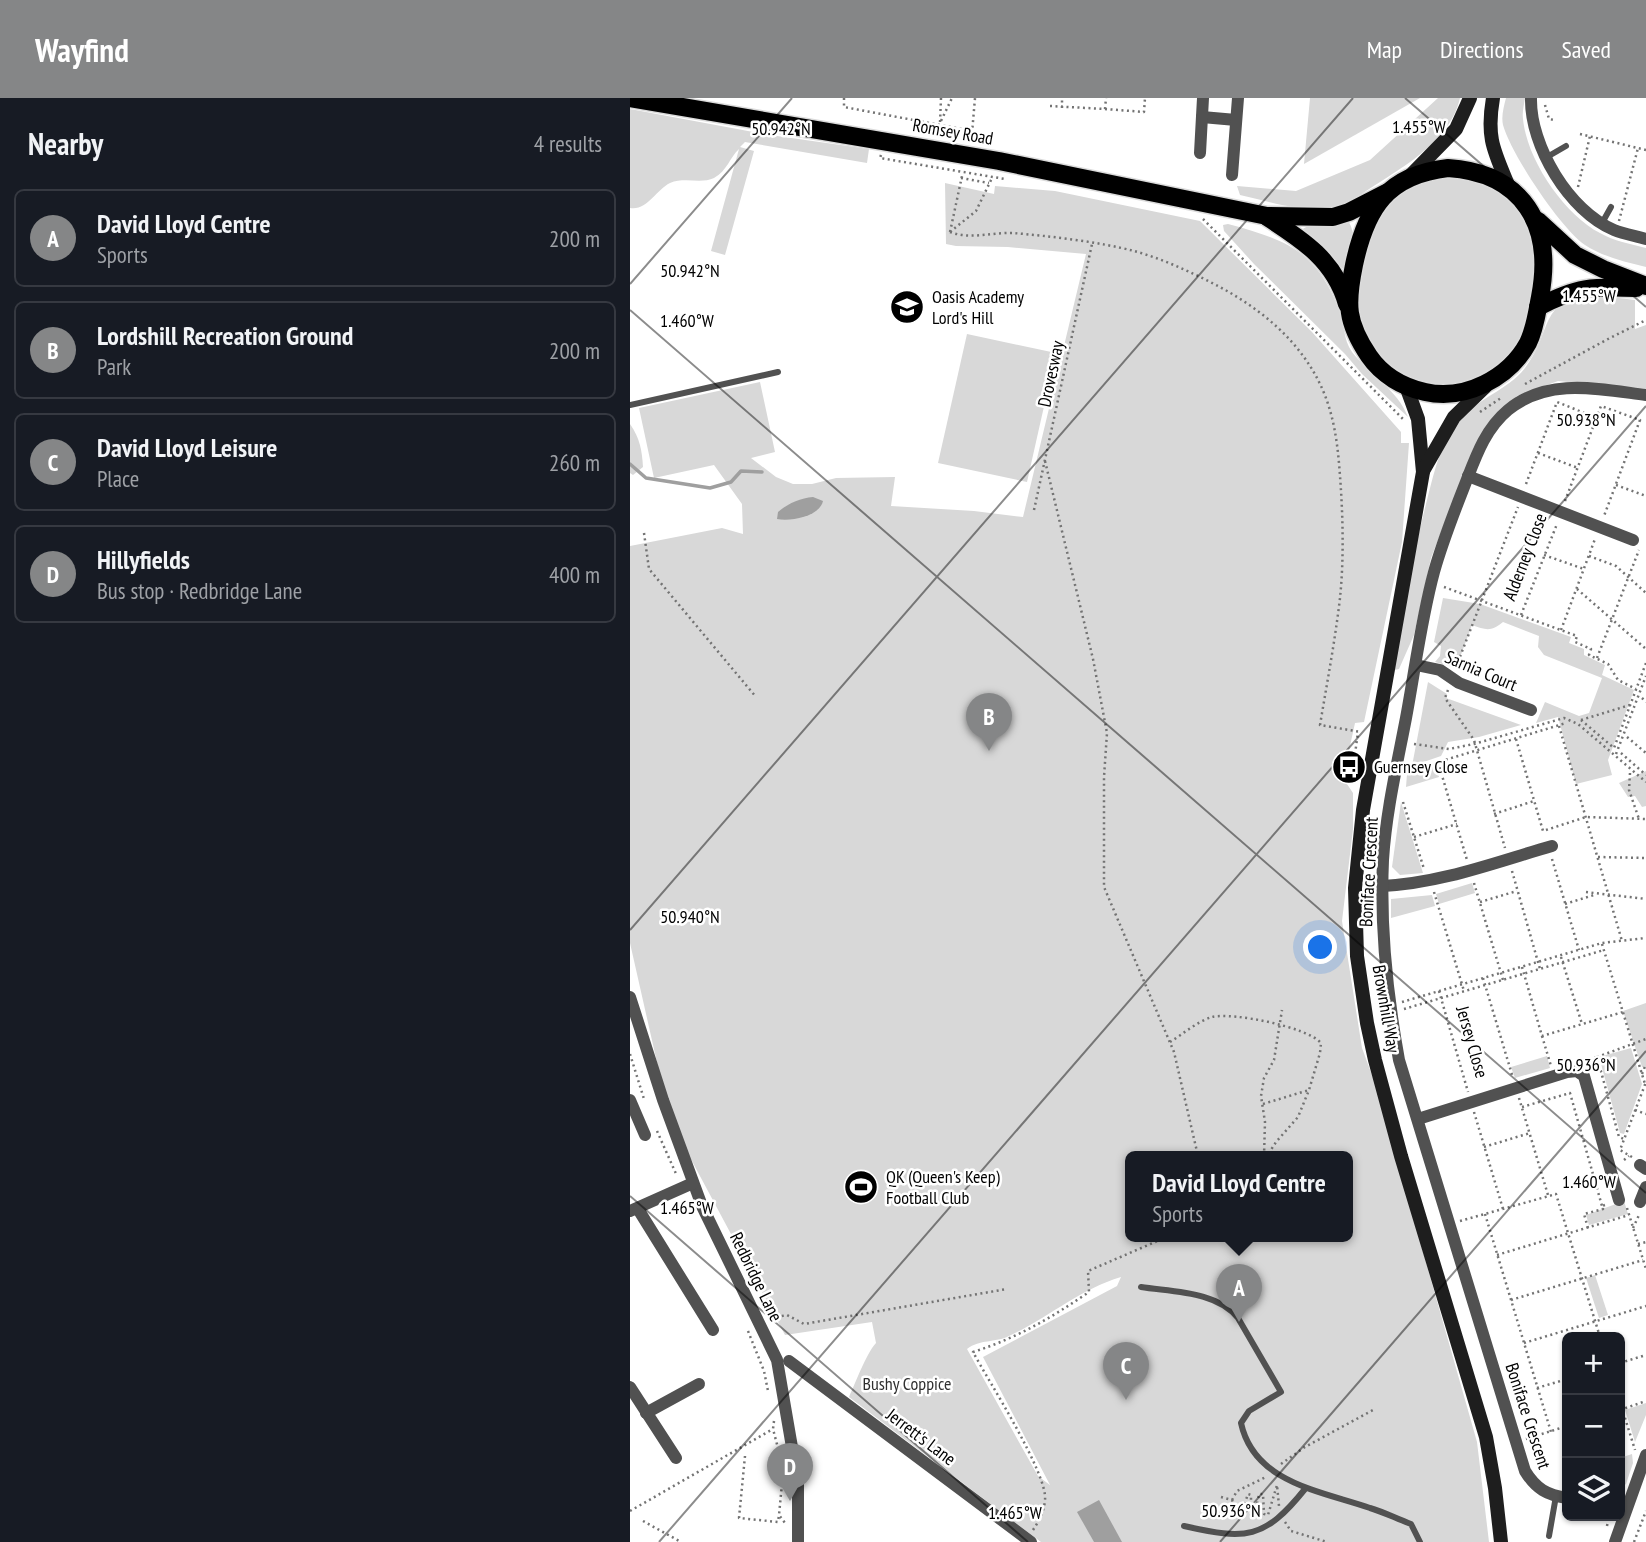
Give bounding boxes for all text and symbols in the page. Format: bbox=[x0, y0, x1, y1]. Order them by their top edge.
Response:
text: Wayfind bbox=[35, 28, 129, 71]
text: Map bbox=[1367, 34, 1402, 65]
text: Directions bbox=[1440, 34, 1524, 65]
text: Saved bbox=[1562, 34, 1611, 65]
street label: Romsey Road bbox=[911, 113, 995, 150]
text: 1.455°W bbox=[1392, 115, 1446, 138]
text: 50.942°N bbox=[751, 117, 811, 140]
text: Nearby bbox=[28, 124, 103, 163]
text: 4 results bbox=[534, 129, 602, 158]
text: David Lloyd Centre bbox=[97, 207, 271, 240]
text: A bbox=[47, 224, 59, 253]
text: 200 m bbox=[549, 224, 600, 253]
text: Sports bbox=[97, 240, 148, 269]
text: 50.942°N bbox=[660, 259, 720, 282]
text: 1.455°W bbox=[1562, 284, 1616, 307]
place label: Oasis Academy Lord's Hill bbox=[932, 285, 1024, 329]
school or university icon: Oasis Academy Lord's Hill bbox=[888, 288, 926, 326]
text: 1.460°W bbox=[660, 309, 714, 332]
text: Lordshill Recreation Ground bbox=[97, 319, 353, 352]
text: B bbox=[47, 336, 59, 365]
text: 200 m bbox=[549, 336, 600, 365]
street label: Drovesway bbox=[1032, 338, 1069, 409]
text: Park bbox=[97, 352, 131, 381]
text: 50.938°N bbox=[1556, 408, 1616, 431]
text: David Lloyd Leisure bbox=[97, 431, 278, 464]
text: C bbox=[48, 448, 58, 477]
text: 260 m bbox=[549, 448, 600, 477]
text: Place bbox=[97, 464, 139, 493]
street label: Alderney Close bbox=[1497, 510, 1552, 604]
text: Hillyfields bbox=[97, 543, 190, 576]
text: D bbox=[47, 560, 59, 589]
text: 400 m bbox=[549, 560, 600, 589]
text: Bus stop · Redbridge Lane bbox=[97, 576, 302, 605]
street label: Sarnia Court bbox=[1442, 645, 1521, 696]
pin: B bbox=[966, 693, 1012, 751]
bus stop icon: Guernsey Close bbox=[1330, 748, 1368, 786]
place label: Guernsey Close bbox=[1374, 755, 1468, 778]
street label: Boniface Crescent bbox=[1354, 816, 1383, 928]
text: 50.940°N bbox=[660, 905, 720, 928]
your location bbox=[1303, 930, 1337, 964]
street label: Brownhill Way bbox=[1367, 963, 1406, 1055]
street label: Jersey Close bbox=[1451, 1002, 1494, 1080]
text: 50.936°N bbox=[1556, 1053, 1616, 1076]
popup bbox=[1125, 1151, 1353, 1242]
place label: QK (Queen's Keep) Football Club bbox=[886, 1165, 1001, 1209]
text: David Lloyd Centre bbox=[1152, 1166, 1326, 1199]
sports icon: QK (Queen's Keep) Football Club bbox=[842, 1168, 880, 1206]
text: 1.460°W bbox=[1562, 1170, 1616, 1193]
text: 1.465°W bbox=[660, 1196, 714, 1219]
text: Sports bbox=[1152, 1199, 1203, 1228]
street label: Redbridge Lane bbox=[725, 1228, 788, 1325]
pin: A bbox=[1216, 1264, 1262, 1322]
map controls bbox=[1562, 1332, 1625, 1521]
button: + bbox=[1562, 1332, 1625, 1395]
pin: C bbox=[1103, 1342, 1149, 1400]
street label: Boniface Crescent bbox=[1501, 1360, 1556, 1472]
park label: Bushy Coppice bbox=[863, 1372, 951, 1395]
button: − bbox=[1562, 1395, 1625, 1458]
street label: Jerrett's Lane bbox=[881, 1402, 961, 1470]
pin: D bbox=[767, 1443, 813, 1501]
button: layers bbox=[1562, 1458, 1625, 1521]
text: 50.936°N bbox=[1201, 1499, 1261, 1522]
text: 1.465°W bbox=[988, 1501, 1042, 1524]

